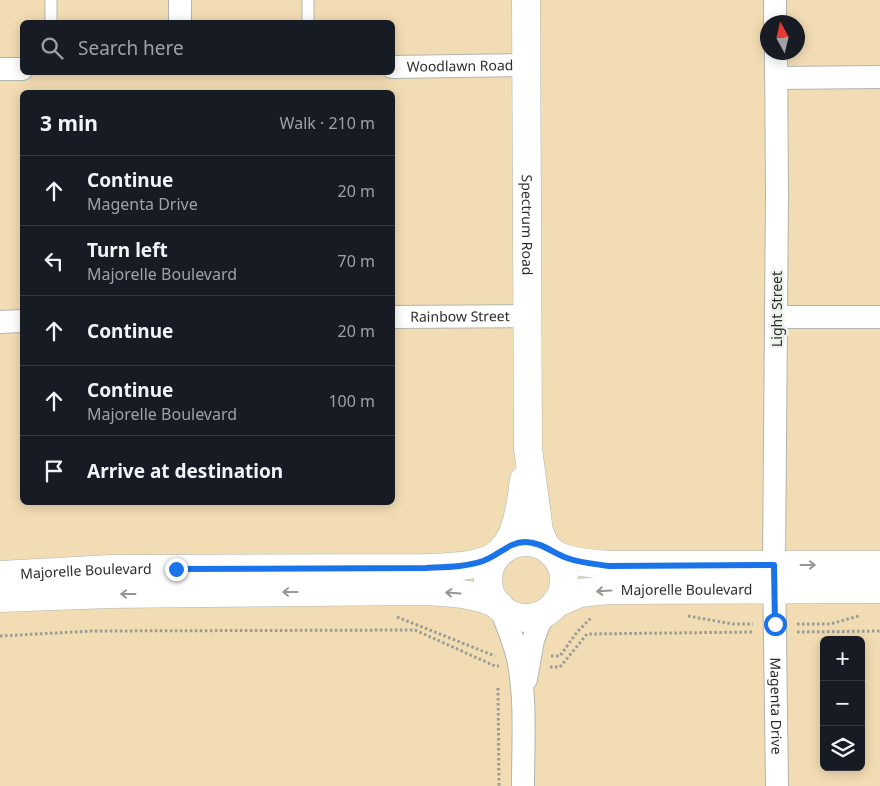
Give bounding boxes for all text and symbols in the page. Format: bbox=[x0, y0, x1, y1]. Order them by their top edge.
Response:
north arrow bbox=[760, 15, 805, 60]
search box bbox=[20, 20, 395, 75]
icon: search bbox=[38, 34, 66, 62]
text: Search here bbox=[78, 35, 184, 61]
street label: Woodlawn Road bbox=[406, 55, 514, 76]
text: 3 min bbox=[40, 109, 98, 137]
text: Walk · 210 m bbox=[280, 112, 375, 134]
text: Continue bbox=[87, 167, 173, 193]
street label: Spectrum Road bbox=[518, 175, 537, 275]
icon: ahead bbox=[40, 177, 68, 205]
text: 20 m bbox=[338, 180, 375, 202]
text: Magenta Drive bbox=[87, 193, 198, 215]
text: Turn left bbox=[87, 237, 168, 263]
icon: left bbox=[40, 247, 68, 275]
text: 70 m bbox=[338, 250, 375, 272]
text: Majorelle Boulevard bbox=[87, 263, 237, 285]
street label: Light Street bbox=[767, 271, 786, 347]
street label: Rainbow Street bbox=[410, 306, 510, 326]
icon: ahead bbox=[40, 317, 68, 345]
text: Continue bbox=[87, 318, 173, 344]
text: 20 m bbox=[338, 320, 375, 342]
text: Continue bbox=[87, 377, 173, 403]
icon: ahead bbox=[40, 387, 68, 415]
text: 100 m bbox=[328, 390, 375, 412]
text: Majorelle Boulevard bbox=[87, 403, 237, 425]
icon: arrive bbox=[40, 457, 68, 485]
text: Arrive at destination bbox=[87, 458, 283, 484]
route end bbox=[165, 558, 188, 581]
street label: Majorelle Boulevard bbox=[20, 559, 152, 583]
one-way arrow bbox=[800, 560, 816, 570]
street label: Majorelle Boulevard bbox=[621, 579, 752, 599]
one-way arrow bbox=[596, 586, 612, 595]
one-way arrow bbox=[282, 587, 298, 597]
one-way arrow bbox=[445, 588, 461, 597]
one-way arrow bbox=[120, 589, 136, 598]
route start bbox=[764, 613, 787, 636]
map controls bbox=[820, 636, 865, 771]
button: + bbox=[820, 636, 865, 681]
street label: Magenta Drive bbox=[766, 657, 787, 755]
button: − bbox=[820, 681, 865, 726]
button: layers bbox=[820, 726, 865, 771]

